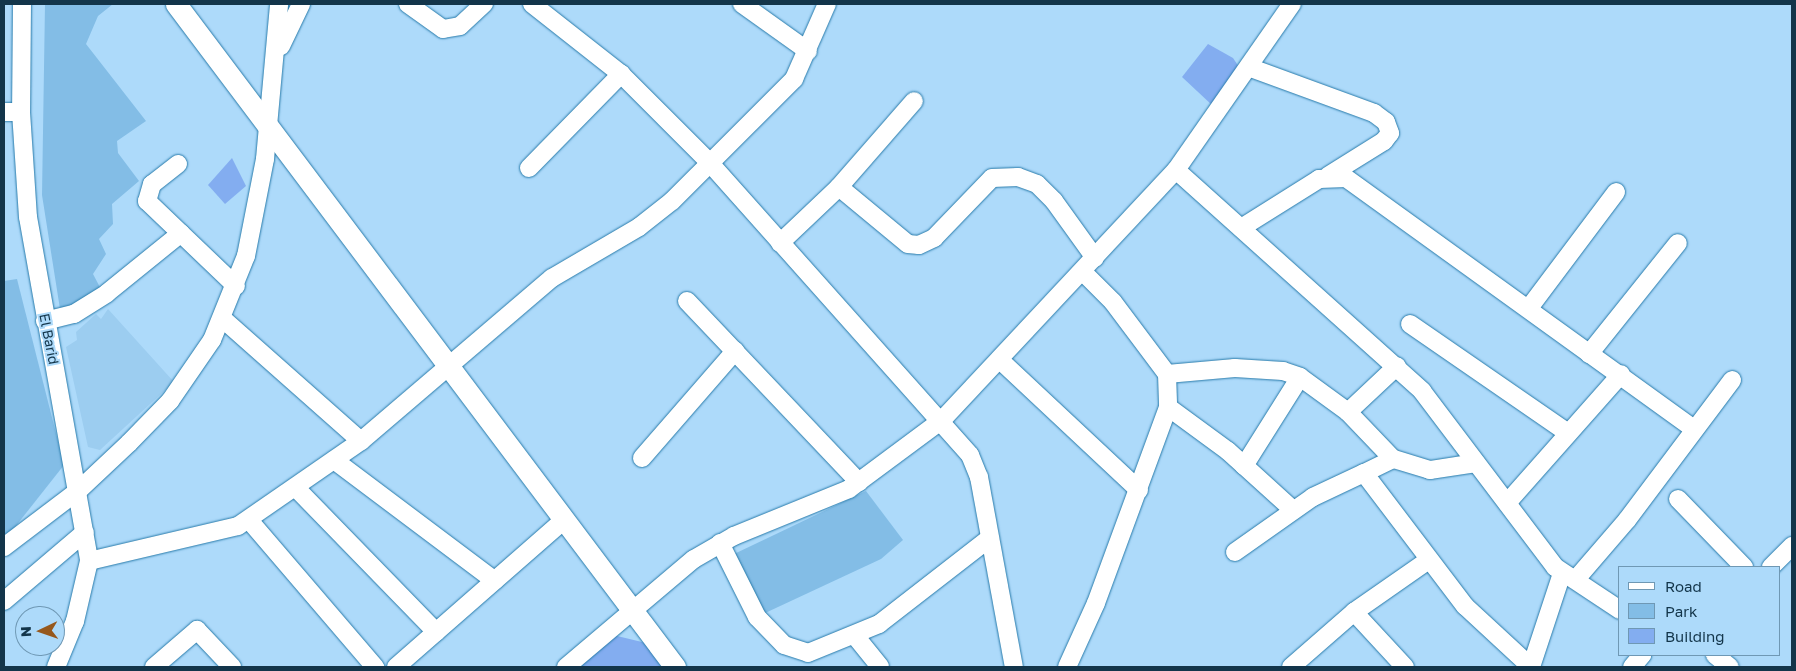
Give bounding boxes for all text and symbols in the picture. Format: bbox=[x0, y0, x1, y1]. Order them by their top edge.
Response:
street label: El Barid bbox=[36, 312, 62, 366]
legend bbox=[1618, 566, 1781, 656]
text: Road bbox=[1665, 577, 1702, 595]
text: Park bbox=[1665, 602, 1697, 620]
north arrow bbox=[15, 606, 65, 656]
text: N bbox=[17, 626, 34, 638]
text: Building bbox=[1665, 627, 1725, 645]

